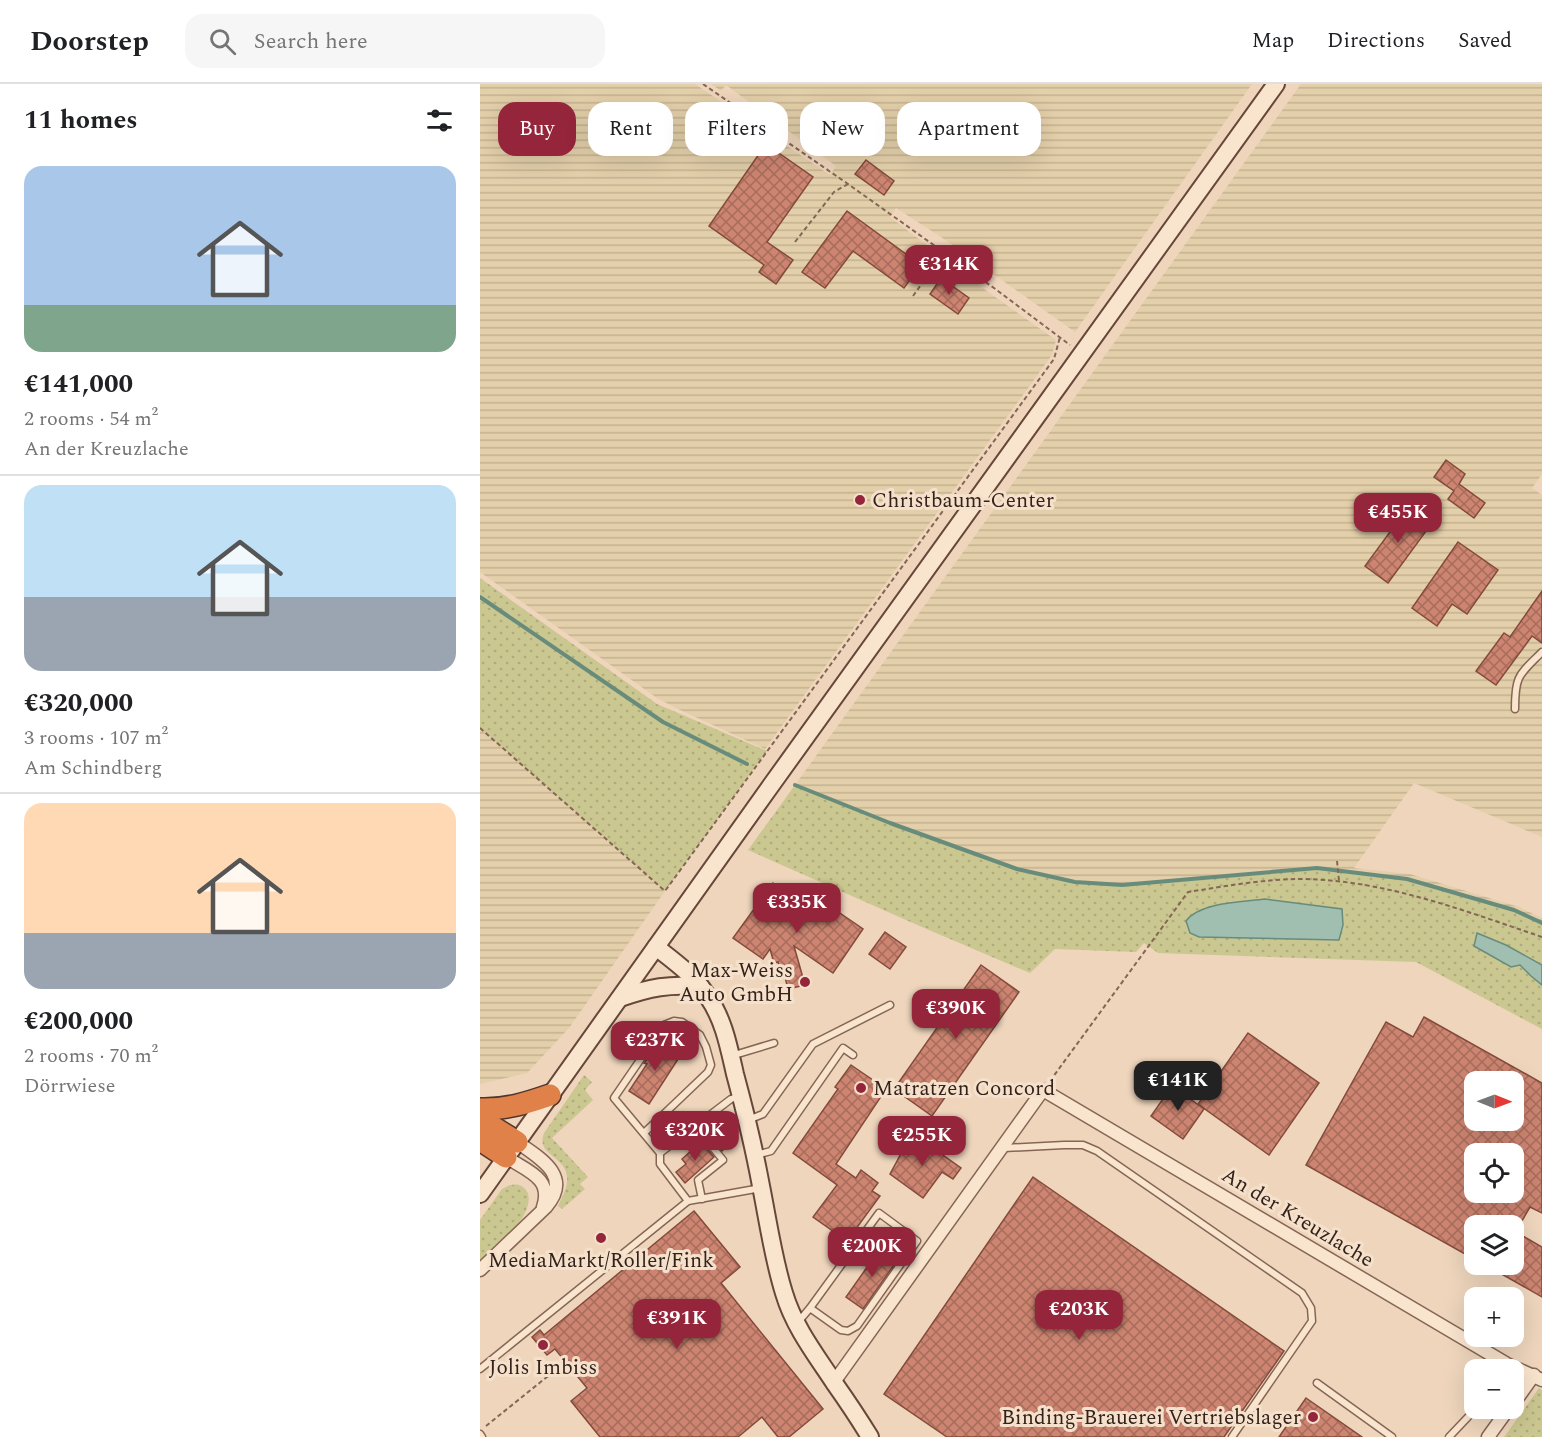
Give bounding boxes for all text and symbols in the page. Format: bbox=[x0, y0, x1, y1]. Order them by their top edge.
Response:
search box bbox=[185, 14, 605, 68]
text: Doorstep bbox=[30, 20, 149, 63]
icon: search bbox=[206, 25, 239, 58]
text: Search here bbox=[254, 25, 368, 58]
text: Map bbox=[1252, 25, 1294, 57]
text: Directions bbox=[1327, 25, 1425, 57]
text: Saved bbox=[1458, 25, 1512, 57]
text: 11 homes bbox=[24, 100, 138, 140]
chip: Buy bbox=[498, 102, 576, 156]
chip: Rent bbox=[588, 102, 673, 156]
chip: Filters bbox=[685, 102, 788, 156]
chip: New bbox=[800, 102, 885, 156]
chip: Apartment bbox=[897, 102, 1041, 156]
icon: filters bbox=[423, 104, 456, 137]
icon: home bbox=[186, 205, 294, 313]
pin: €314K bbox=[907, 245, 991, 296]
text: €314K bbox=[919, 249, 979, 279]
text: €141,000 bbox=[24, 364, 133, 404]
text: 2 rooms · 54 m² bbox=[24, 404, 158, 434]
text: An der Kreuzlache bbox=[24, 434, 189, 464]
place label: Christbaum-Center bbox=[872, 485, 1054, 517]
marker: Christbaum-Center bbox=[853, 493, 867, 507]
pin: €455K bbox=[1356, 493, 1440, 544]
text: €455K bbox=[1368, 497, 1428, 527]
icon: home bbox=[186, 524, 294, 632]
text: €320,000 bbox=[24, 683, 133, 723]
text: 3 rooms · 107 m² bbox=[24, 723, 168, 753]
text: Am Schindberg bbox=[24, 753, 162, 783]
icon: home bbox=[186, 842, 294, 950]
pin: €335K bbox=[755, 883, 839, 934]
text: €335K bbox=[767, 887, 827, 917]
place label: Max-Weiss Auto GmbH bbox=[679, 955, 793, 1011]
marker: Max-Weiss Auto GmbH bbox=[798, 975, 812, 989]
pin: €390K bbox=[914, 989, 998, 1040]
text: €390K bbox=[926, 993, 986, 1023]
text: €200,000 bbox=[24, 1001, 133, 1041]
pin: €237K bbox=[613, 1021, 697, 1072]
text: €237K bbox=[625, 1025, 685, 1055]
text: 2 rooms · 70 m² bbox=[24, 1041, 158, 1071]
pin: €141K bbox=[1136, 1061, 1220, 1112]
text: €141K bbox=[1148, 1065, 1208, 1095]
text: Dörrwiese bbox=[24, 1071, 116, 1101]
north arrow bbox=[1464, 1071, 1524, 1131]
map controls bbox=[1464, 1071, 1524, 1419]
place label: Matratzen Concord bbox=[873, 1073, 1055, 1105]
marker: Matratzen Concord bbox=[854, 1081, 868, 1095]
pin: €320K bbox=[653, 1111, 737, 1162]
text: €320K bbox=[665, 1115, 725, 1145]
pin: €255K bbox=[880, 1116, 964, 1167]
text: €255K bbox=[892, 1120, 952, 1150]
button: locate bbox=[1464, 1143, 1524, 1203]
street label: An der Kreuzlache bbox=[1215, 1160, 1380, 1276]
button: layers bbox=[1464, 1215, 1524, 1275]
pin: €200K bbox=[830, 1227, 914, 1278]
marker: MediaMarkt/Roller/Fink bbox=[594, 1231, 608, 1245]
text: €200K bbox=[842, 1231, 902, 1261]
place label: MediaMarkt/Roller/Fink bbox=[488, 1245, 714, 1277]
button: + bbox=[1464, 1287, 1524, 1347]
pin: €203K bbox=[1037, 1290, 1121, 1341]
text: €203K bbox=[1049, 1294, 1109, 1324]
pin: €391K bbox=[635, 1299, 719, 1350]
text: €391K bbox=[647, 1303, 707, 1333]
marker: Jolis Imbiss bbox=[536, 1338, 550, 1352]
place label: Jolis Imbiss bbox=[489, 1352, 597, 1384]
button: − bbox=[1464, 1359, 1524, 1419]
place label: Binding-Brauerei Vertriebslager bbox=[1001, 1402, 1301, 1434]
marker: Binding-Brauerei Vertriebslager bbox=[1306, 1410, 1320, 1424]

